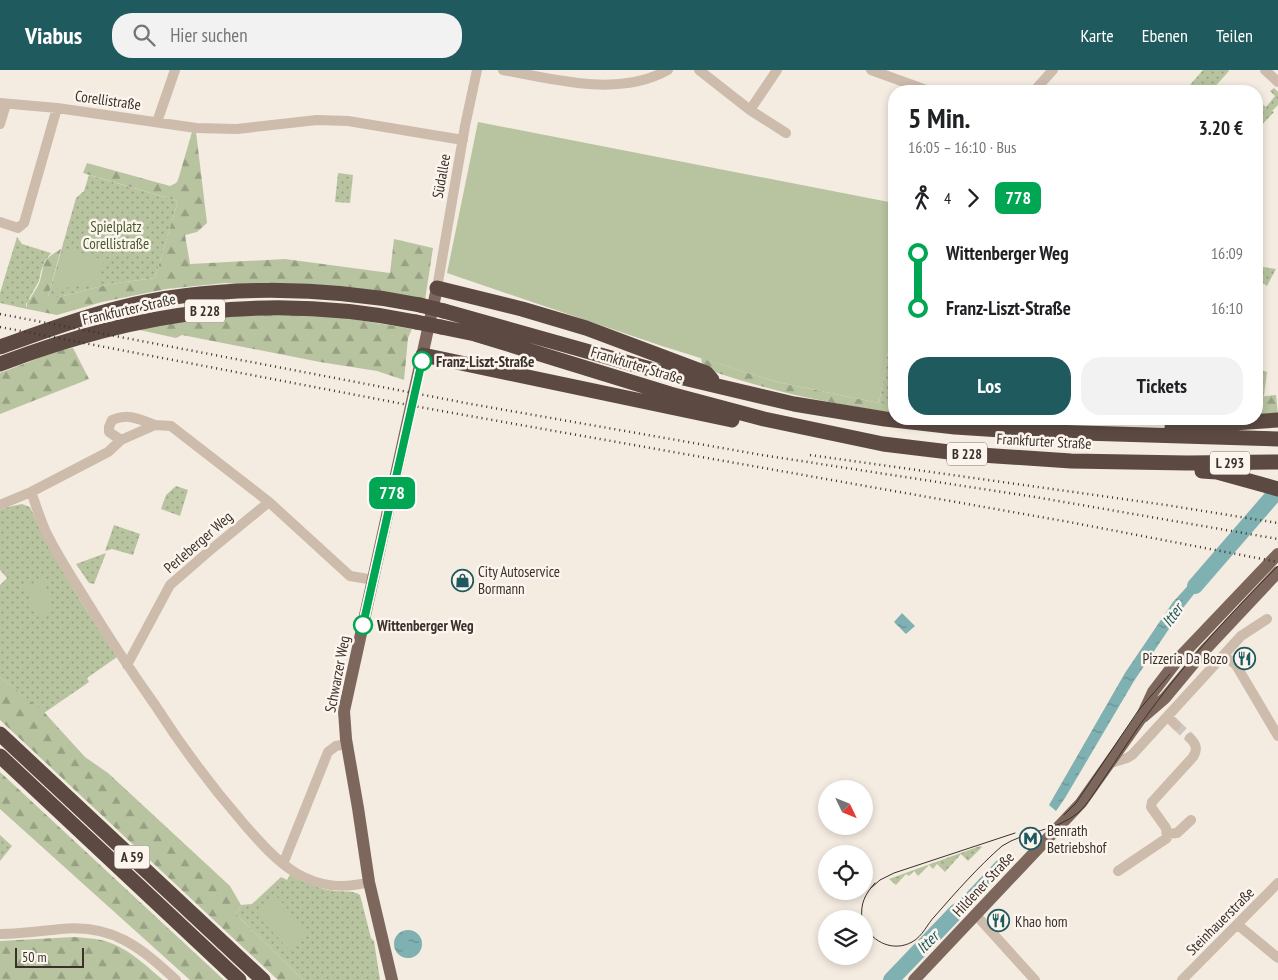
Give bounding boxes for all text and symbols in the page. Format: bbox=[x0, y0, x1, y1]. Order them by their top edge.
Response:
search box bbox=[112, 13, 462, 58]
text: Viabus bbox=[25, 20, 82, 51]
icon: search bbox=[130, 21, 158, 49]
text: Hier suchen bbox=[170, 23, 248, 47]
text: Karte bbox=[1080, 24, 1114, 47]
text: Ebenen bbox=[1142, 24, 1188, 47]
text: Teilen bbox=[1216, 24, 1253, 47]
street label: Corellistraße bbox=[74, 86, 142, 114]
text: 5 Min. bbox=[908, 99, 971, 136]
text: 3.20 € bbox=[1199, 116, 1243, 140]
text: 16:05 – 16:10 · Bus bbox=[908, 137, 1016, 157]
street label: Südallee bbox=[428, 152, 454, 200]
icon: walk bbox=[908, 184, 936, 212]
icon: forward bbox=[959, 184, 987, 212]
text: 778 bbox=[1005, 186, 1031, 209]
text: 4 bbox=[944, 188, 951, 208]
park label: Spielplatz Corellistraße bbox=[83, 217, 149, 253]
text: Wittenberger Weg bbox=[946, 241, 1069, 265]
text: 16:09 bbox=[1211, 243, 1243, 263]
street label: Frankfurter Straße bbox=[80, 289, 178, 329]
text: Franz-Liszt-Straße bbox=[946, 296, 1071, 320]
text: 16:10 bbox=[1211, 298, 1243, 318]
road number: B 228 bbox=[185, 300, 225, 322]
street label: Frankfurter Straße bbox=[589, 342, 685, 388]
marker: Franz-Liszt-Straße bbox=[412, 351, 432, 371]
place label: Franz-Liszt-Straße bbox=[436, 352, 535, 371]
button: Los bbox=[908, 357, 1071, 415]
button: Tickets bbox=[1081, 357, 1243, 415]
street label: Frankfurter Straße bbox=[996, 429, 1092, 453]
road number: B 228 bbox=[947, 442, 987, 466]
road number: L 293 bbox=[1210, 452, 1250, 474]
line badge: 778 bbox=[363, 477, 421, 509]
text: 778 bbox=[379, 481, 405, 504]
street label: Perleberger Weg bbox=[160, 507, 236, 577]
place label: City Autoservice Bormann bbox=[478, 562, 560, 598]
shop icon: City Autoservice Bormann bbox=[450, 568, 474, 592]
water label: Itter bbox=[1157, 598, 1188, 630]
marker: Wittenberger Weg bbox=[353, 615, 373, 635]
place label: Wittenberger Weg bbox=[376, 616, 474, 635]
street label: Schwarzer Weg bbox=[320, 634, 354, 714]
restaurant icon: Pizzeria Da Bozo bbox=[1232, 646, 1256, 670]
place label: Pizzeria Da Bozo bbox=[1142, 649, 1228, 668]
north arrow bbox=[818, 780, 872, 835]
map controls bbox=[818, 780, 873, 965]
place label: Benrath Betriebshof bbox=[1047, 821, 1107, 857]
metro station icon: Benrath Betriebshof bbox=[1019, 827, 1043, 851]
button: locate bbox=[818, 845, 873, 900]
road number: A 59 bbox=[114, 846, 150, 869]
street label: Hildener Straße bbox=[948, 848, 1018, 920]
street label: Steinhauerstraße bbox=[1182, 883, 1258, 959]
restaurant icon: Khao hom bbox=[987, 909, 1011, 933]
button: layers bbox=[818, 910, 873, 965]
place label: Khao hom bbox=[1015, 912, 1068, 931]
water label: Itter bbox=[912, 925, 944, 957]
scale bar bbox=[15, 945, 84, 968]
text: 50 m bbox=[22, 948, 47, 966]

